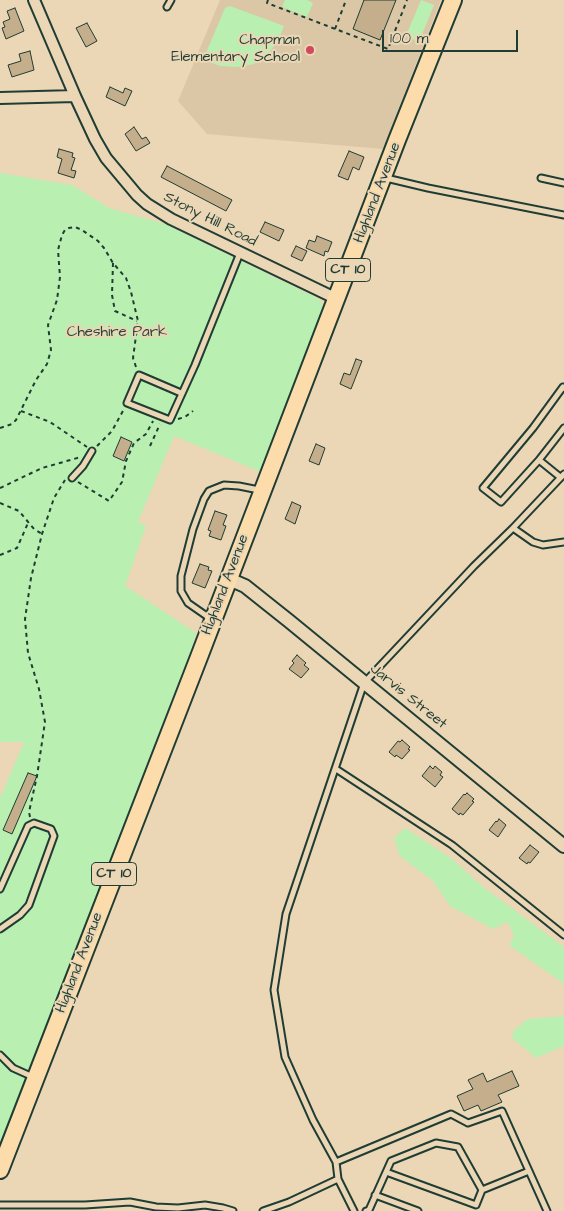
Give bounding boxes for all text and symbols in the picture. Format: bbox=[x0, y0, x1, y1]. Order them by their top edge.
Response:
scale bar bbox=[384, 20, 520, 52]
text: 100 m bbox=[390, 28, 429, 49]
place label: Chapman Elementary School bbox=[171, 32, 300, 67]
marker: Chapman Elementary School bbox=[304, 44, 316, 56]
street label: Highland Avenue bbox=[351, 140, 405, 246]
street label: Stony Hill Road bbox=[160, 189, 260, 251]
road number: CT 10 bbox=[326, 258, 370, 282]
park label: Cheshire Park bbox=[67, 324, 167, 342]
street label: Highland Avenue bbox=[199, 532, 253, 638]
street label: Jarvis Street bbox=[366, 661, 450, 733]
road number: CT 10 bbox=[92, 862, 136, 886]
street label: Highland Avenue bbox=[53, 910, 107, 1016]

